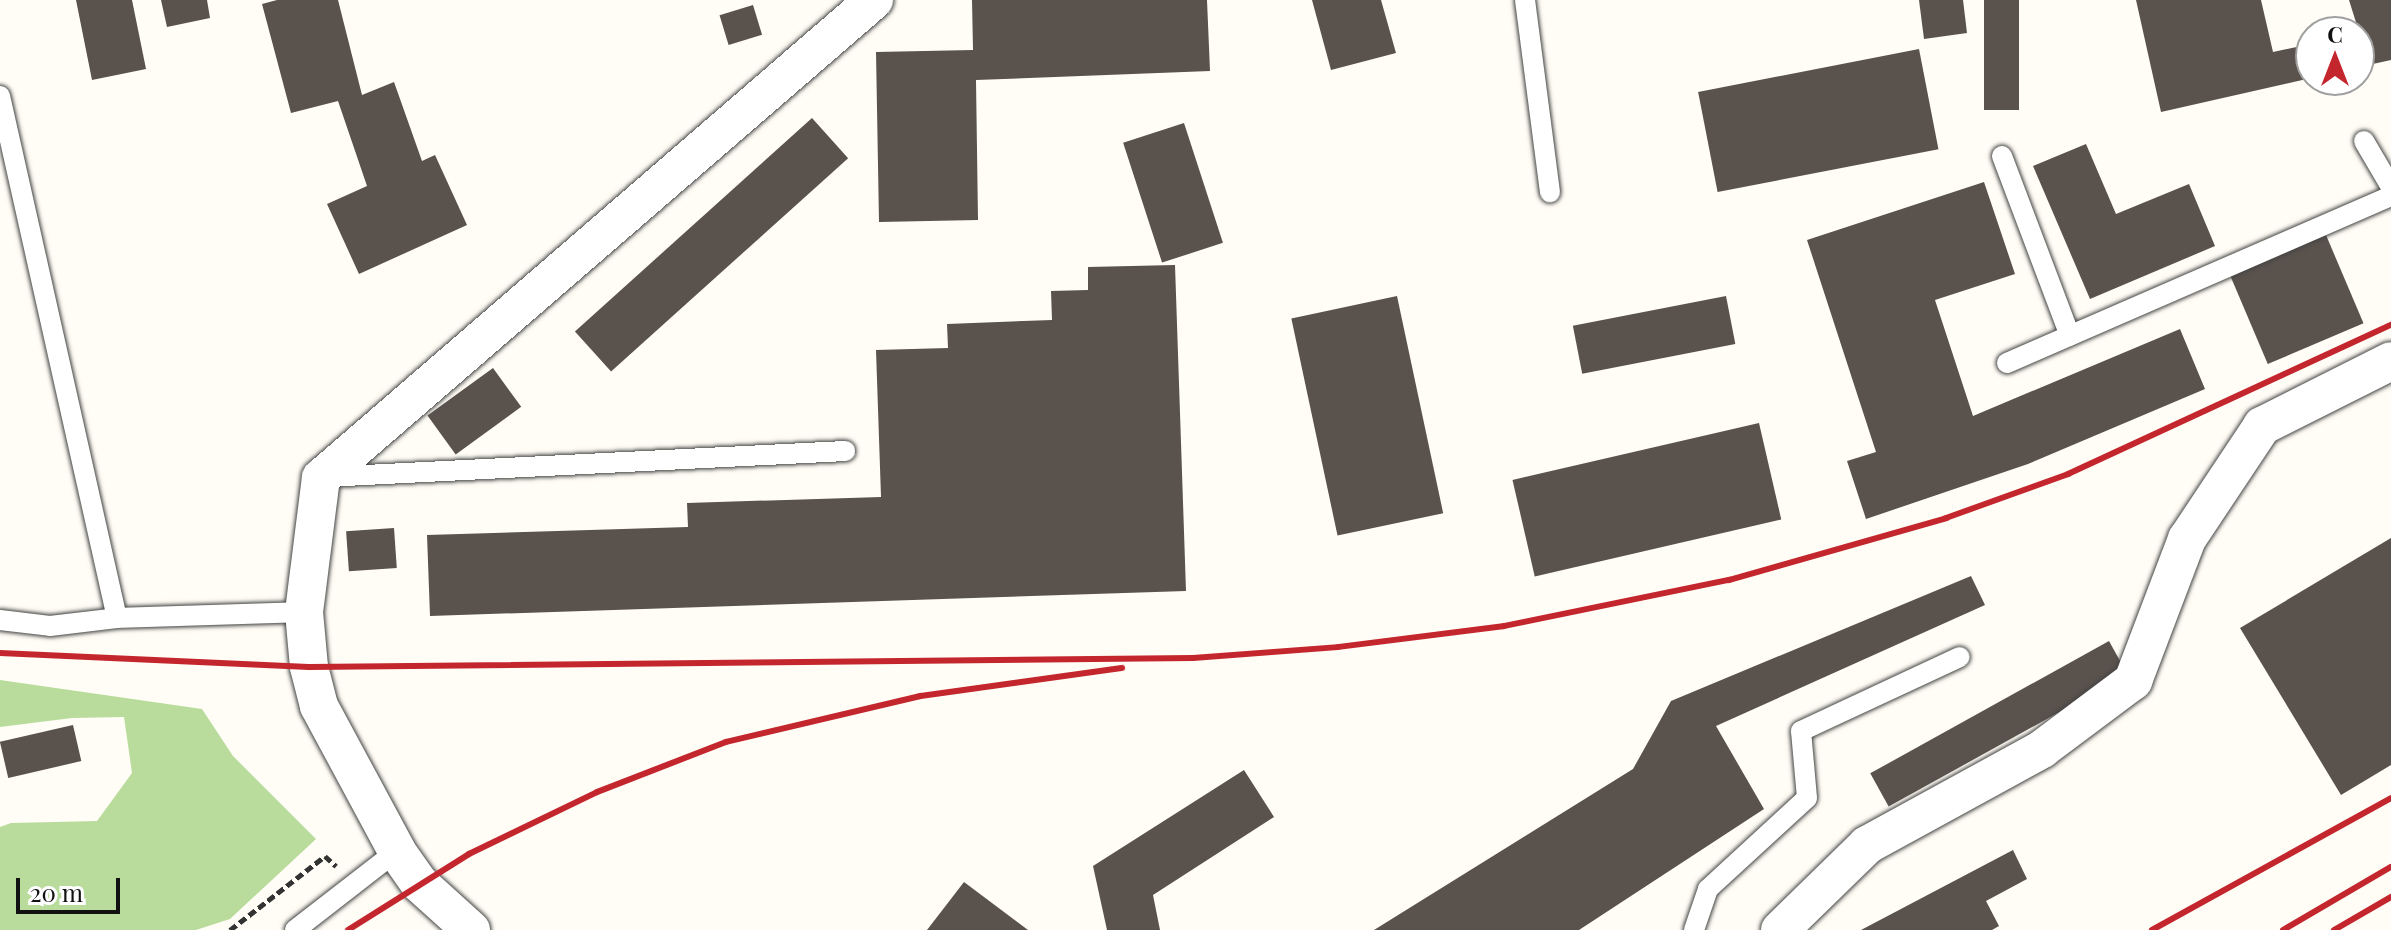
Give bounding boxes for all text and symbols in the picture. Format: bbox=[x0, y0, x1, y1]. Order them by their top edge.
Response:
north arrow bbox=[2295, 16, 2375, 96]
text: С bbox=[2327, 19, 2343, 49]
scale bar bbox=[20, 862, 124, 912]
text: 20 m bbox=[30, 876, 83, 908]

